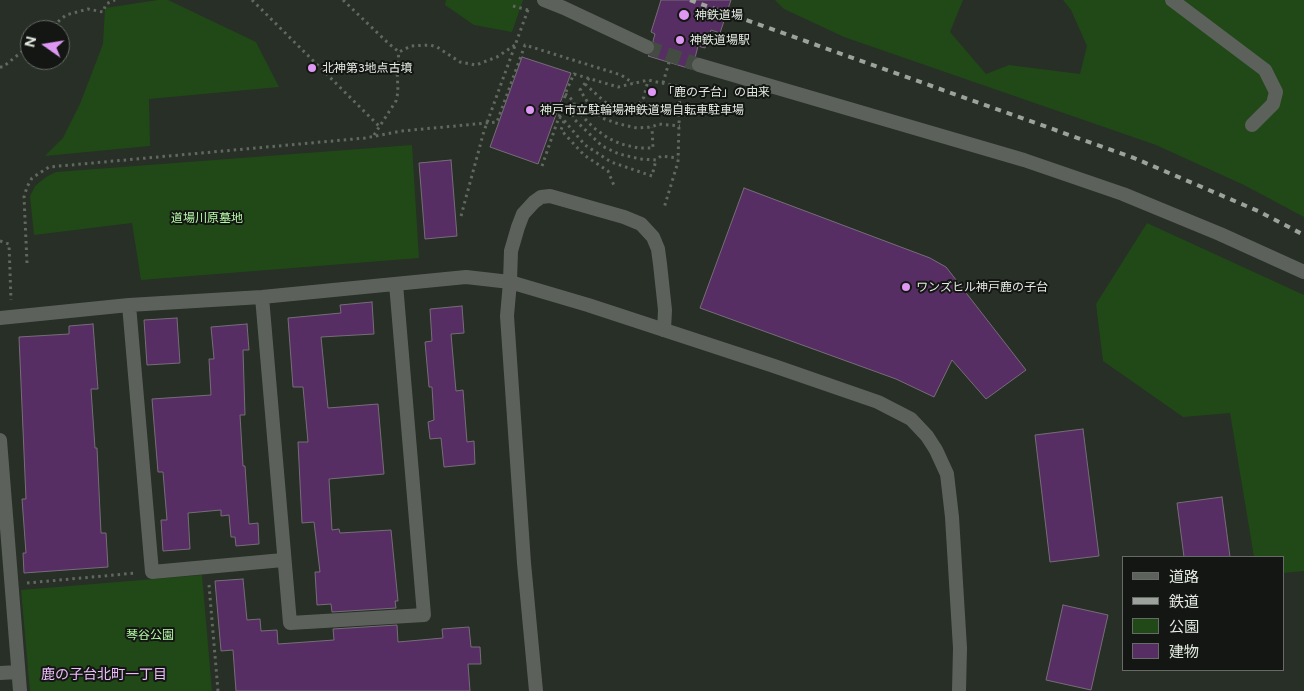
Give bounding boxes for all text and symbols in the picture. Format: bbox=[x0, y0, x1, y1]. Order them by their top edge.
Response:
marker: 神鉄道場 bbox=[677, 8, 691, 22]
place label: 神鉄道場 bbox=[695, 8, 743, 22]
north arrow bbox=[20, 20, 70, 70]
place label: 神鉄道場駅 bbox=[690, 33, 750, 47]
marker: 神鉄道場駅 bbox=[674, 34, 686, 46]
text: N bbox=[21, 35, 40, 49]
place label: 北神第3地点古墳 bbox=[322, 61, 413, 75]
marker: 北神第3地点古墳 bbox=[306, 62, 318, 74]
place label: 「鹿の子台」の由来 bbox=[662, 85, 770, 99]
marker: 「鹿の子台」の由来 bbox=[646, 86, 658, 98]
place label: 神戸市立駐輪場神鉄道場自転車駐車場 bbox=[540, 103, 744, 117]
marker: 神戸市立駐輪場神鉄道場自転車駐車場 bbox=[524, 104, 536, 116]
park label: 道場川原墓地 bbox=[171, 211, 243, 225]
place label: ワンズヒル神戸鹿の子台 bbox=[916, 280, 1048, 294]
marker: ワンズヒル神戸鹿の子台 bbox=[900, 281, 912, 293]
legend bbox=[1122, 556, 1284, 671]
text: 道路 bbox=[1169, 568, 1199, 586]
text: 鉄道 bbox=[1169, 593, 1199, 611]
text: 公園 bbox=[1169, 618, 1199, 636]
park label: 琴谷公園 bbox=[126, 628, 174, 642]
text: 建物 bbox=[1169, 643, 1199, 661]
district label: 鹿の子台北町一丁目 bbox=[41, 667, 167, 683]

